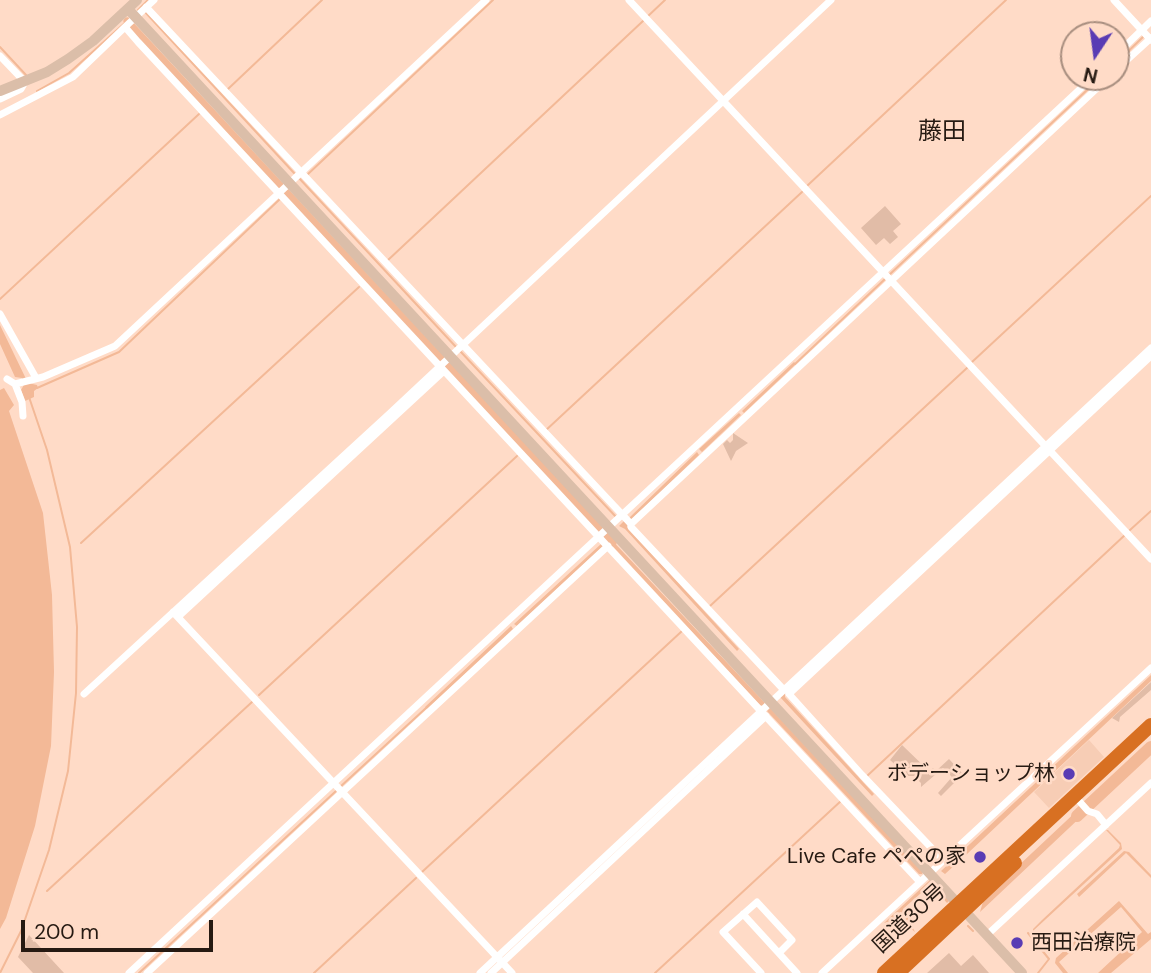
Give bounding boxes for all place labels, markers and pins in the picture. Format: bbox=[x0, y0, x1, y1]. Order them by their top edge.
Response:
place label: ボデーショップ林 bbox=[887, 761, 1055, 787]
marker: ボデーショップ林 bbox=[1061, 766, 1077, 782]
place label: Live Cafe ペペの家 bbox=[787, 844, 966, 870]
marker: Live Cafe ペペの家 bbox=[972, 849, 988, 865]
place label: 西田治療院 bbox=[1031, 930, 1136, 956]
marker: 西田治療院 bbox=[1009, 935, 1025, 951]

